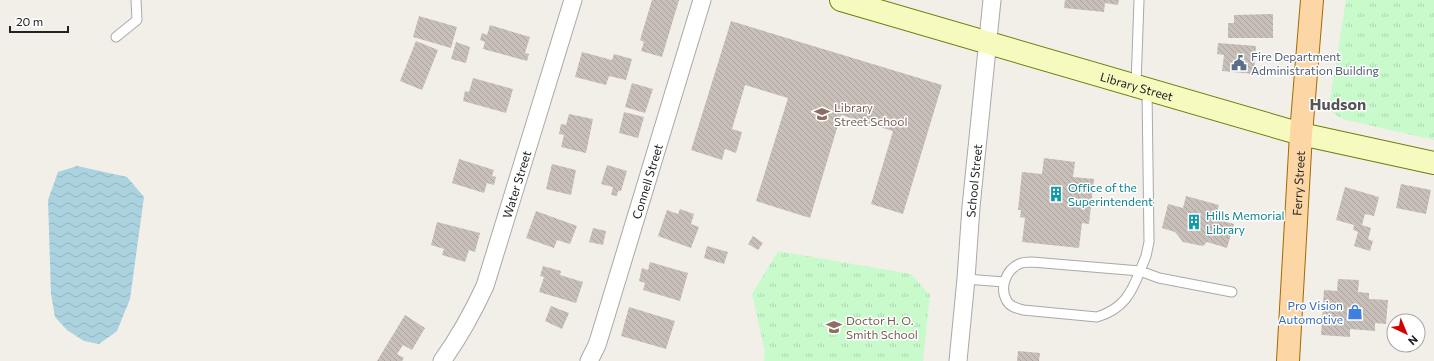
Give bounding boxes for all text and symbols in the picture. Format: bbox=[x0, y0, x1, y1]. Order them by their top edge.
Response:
scale bar bbox=[10, 8, 68, 34]
text: 20 m bbox=[16, 14, 43, 28]
place label: Fire Department Administration Building bbox=[1251, 49, 1380, 77]
public building icon: Fire Department Administration Building bbox=[1230, 54, 1248, 72]
street label: Library Street bbox=[1099, 69, 1175, 103]
district label: Hudson bbox=[1310, 94, 1366, 113]
place label: Library Street School bbox=[834, 100, 907, 128]
school or university icon: Library Street School bbox=[813, 105, 831, 123]
street label: Connell Street bbox=[629, 142, 665, 221]
street label: School Street bbox=[963, 143, 984, 218]
street label: Water Street bbox=[499, 149, 533, 220]
street label: Ferry Street bbox=[1289, 150, 1307, 216]
place label: Office of the Superintendent bbox=[1068, 180, 1153, 208]
building icon: Office of the Superintendent bbox=[1047, 185, 1065, 203]
place label: Hills Memorial Library bbox=[1206, 208, 1285, 236]
building icon: Hills Memorial Library bbox=[1185, 213, 1203, 231]
place label: Pro Vision Automotive bbox=[1278, 298, 1343, 326]
shop icon: Pro Vision Automotive bbox=[1346, 303, 1364, 321]
place label: Doctor H. O. Smith School bbox=[846, 313, 918, 341]
north arrow bbox=[1386, 313, 1426, 353]
school or university icon: Doctor H. O. Smith School bbox=[825, 318, 843, 336]
text: N bbox=[1406, 333, 1421, 348]

